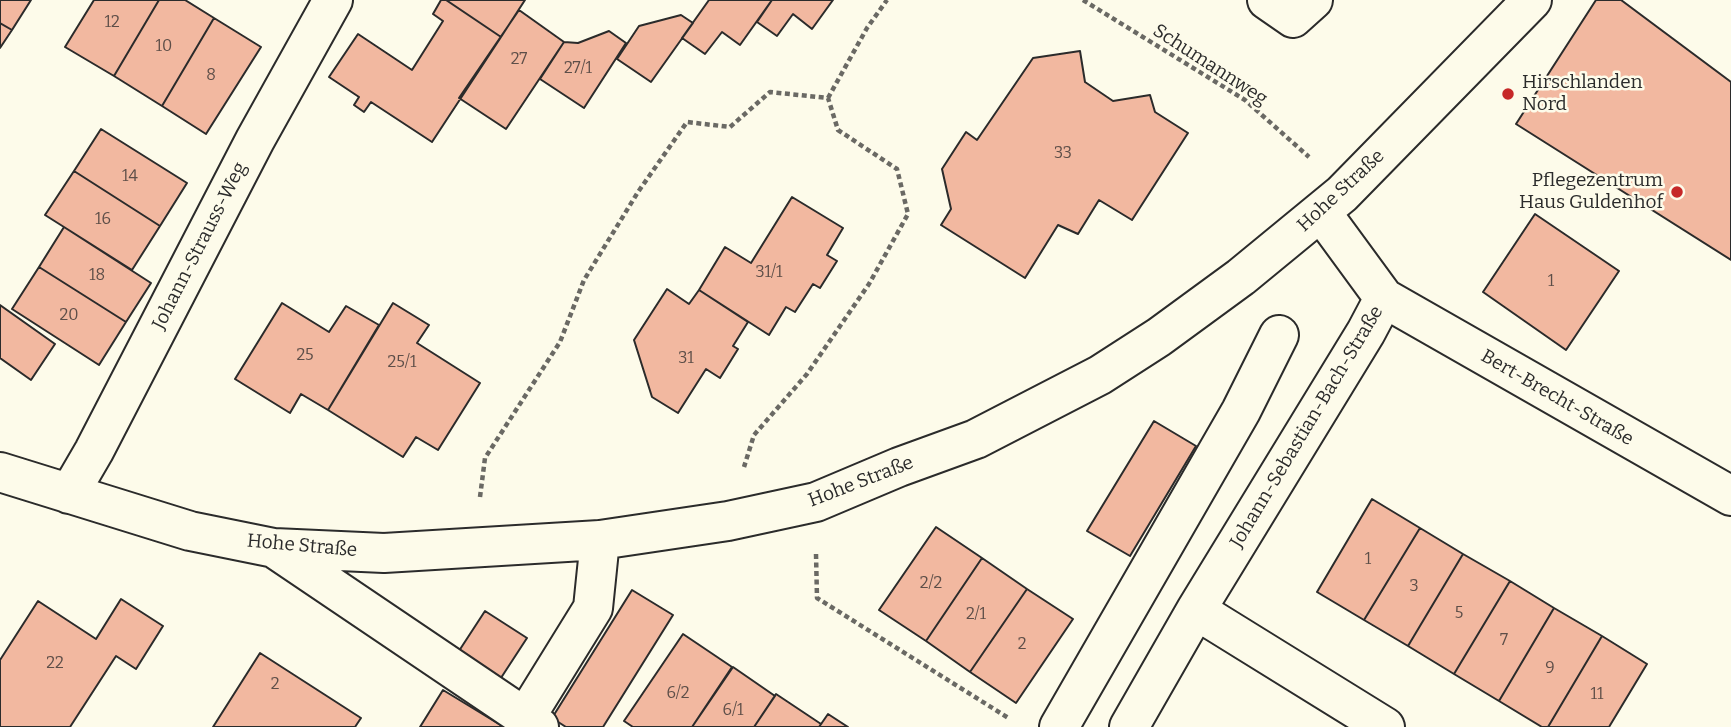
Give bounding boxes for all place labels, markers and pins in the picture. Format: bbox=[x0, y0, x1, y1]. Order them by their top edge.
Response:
place label: Hirschlanden Nord bbox=[1522, 72, 1643, 116]
marker: Hirschlanden Nord bbox=[1500, 86, 1516, 102]
place label: Pflegezentrum Haus Guldenhof bbox=[1519, 170, 1663, 214]
marker: Pflegezentrum Haus Guldenhof bbox=[1669, 184, 1685, 200]

